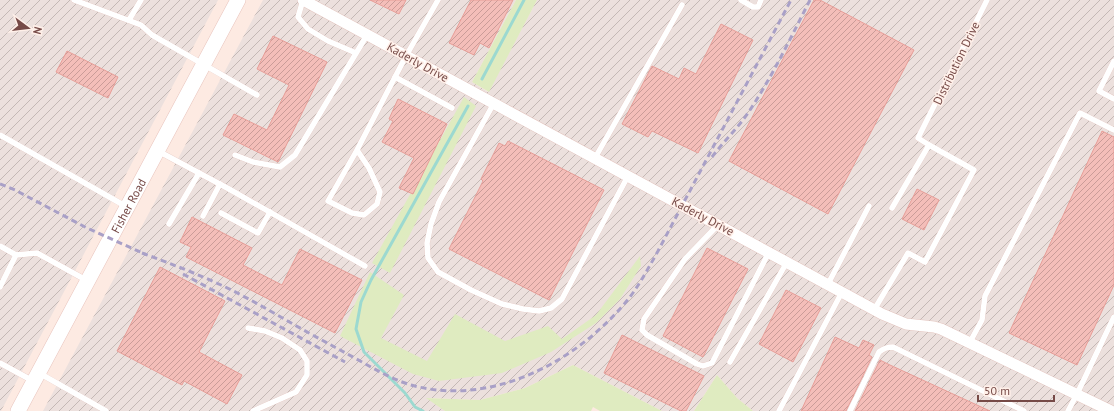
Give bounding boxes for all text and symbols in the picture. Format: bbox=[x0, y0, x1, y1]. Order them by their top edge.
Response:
north arrow bbox=[8, 8, 48, 48]
street label: Distribution Drive bbox=[929, 19, 983, 107]
text: N bbox=[30, 25, 45, 36]
street label: Kaderly Drive bbox=[384, 39, 452, 85]
street label: Fisher Road bbox=[107, 176, 149, 236]
street label: Kaderly Drive bbox=[669, 193, 737, 239]
scale bar bbox=[978, 377, 1054, 403]
text: 50 m bbox=[984, 383, 1010, 398]

